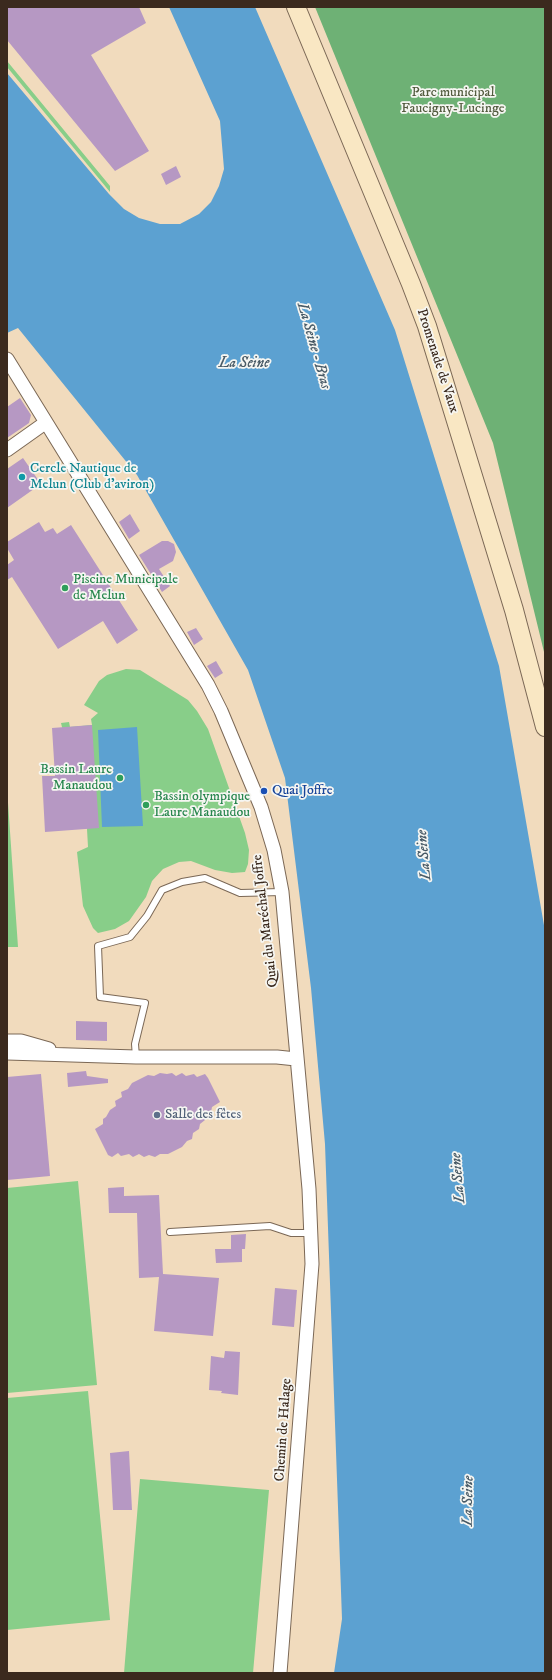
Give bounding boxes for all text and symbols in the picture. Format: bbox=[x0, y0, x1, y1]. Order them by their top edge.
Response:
park label: Parc municipal Faucigny-Lucinge bbox=[401, 85, 505, 118]
water label: La Seine - Bras bbox=[292, 301, 334, 391]
street label: Promenade de Vaux bbox=[412, 307, 462, 415]
water label: La Seine bbox=[219, 355, 269, 373]
place label: Cercle Nautique de Melun (Club d'aviron) bbox=[30, 461, 154, 494]
marker: Cercle Nautique de Melun (Club d'aviron) bbox=[17, 472, 27, 482]
place label: Piscine Municipale de Melun bbox=[73, 572, 178, 604]
marker: Piscine Municipale de Melun bbox=[60, 583, 70, 593]
place label: Bassin Laure Manaudou bbox=[40, 762, 112, 794]
marker: Bassin Laure Manaudou bbox=[115, 773, 125, 783]
place label: Quai Joffre bbox=[272, 783, 333, 799]
marker: Quai Joffre bbox=[259, 786, 269, 796]
place label: Bassin olympique Laure Manaudou bbox=[154, 789, 250, 822]
marker: Bassin olympique Laure Manaudou bbox=[141, 800, 151, 810]
water label: La Seine bbox=[414, 829, 436, 881]
street label: Quai du Maréchal Joffre bbox=[250, 854, 282, 988]
place label: Salle des fêtes bbox=[165, 1107, 241, 1123]
marker: Salle des fêtes bbox=[152, 1110, 162, 1120]
water label: La Seine bbox=[448, 1152, 470, 1204]
street label: Chemin de Halage bbox=[272, 1378, 296, 1482]
water label: La Seine bbox=[460, 1476, 478, 1526]

